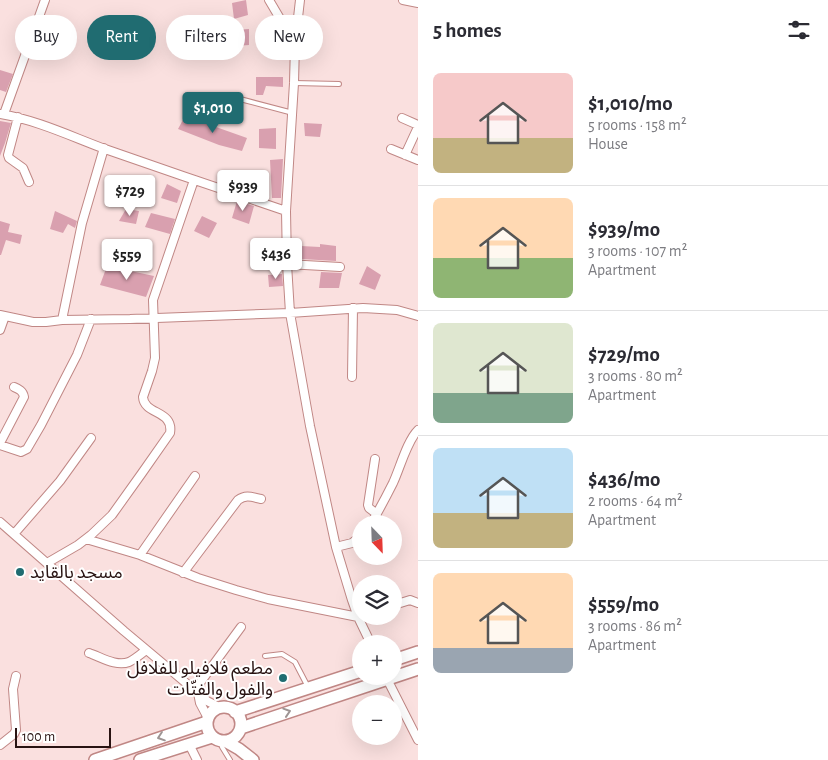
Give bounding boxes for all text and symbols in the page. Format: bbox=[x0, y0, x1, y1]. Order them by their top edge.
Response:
chip: Buy bbox=[15, 15, 77, 60]
chip: Rent bbox=[87, 15, 156, 60]
chip: Filters bbox=[166, 15, 245, 60]
chip: New bbox=[255, 15, 323, 60]
icon: filters bbox=[785, 16, 813, 44]
text: 5 homes bbox=[433, 20, 502, 41]
pin: $1,010 bbox=[172, 92, 254, 134]
icon: home bbox=[473, 93, 533, 153]
text: $1,010/mo bbox=[588, 93, 673, 114]
text: $1,010 bbox=[193, 100, 233, 116]
text: 5 rooms · 158 m² bbox=[588, 117, 687, 133]
text: House bbox=[588, 136, 628, 152]
pin: $939 bbox=[213, 170, 273, 212]
pin: $729 bbox=[100, 174, 160, 217]
text: $939 bbox=[228, 178, 258, 194]
text: $729 bbox=[115, 183, 145, 199]
icon: home bbox=[473, 218, 533, 278]
text: $939/mo bbox=[588, 219, 660, 240]
pin: $559 bbox=[97, 238, 157, 281]
pin: $436 bbox=[246, 238, 306, 280]
text: 3 rooms · 107 m² bbox=[588, 243, 687, 259]
text: $436 bbox=[261, 246, 291, 262]
text: $559 bbox=[113, 247, 141, 263]
text: Apartment bbox=[588, 262, 656, 278]
icon: home bbox=[473, 343, 533, 403]
text: $729/mo bbox=[588, 344, 660, 365]
text: 3 rooms · 80 m² bbox=[588, 368, 683, 384]
text: Apartment bbox=[588, 387, 656, 403]
icon: home bbox=[473, 468, 533, 528]
text: $436/mo bbox=[588, 469, 661, 490]
text: 2 rooms · 64 m² bbox=[588, 493, 683, 509]
text: Apartment bbox=[588, 512, 656, 528]
north arrow bbox=[352, 515, 402, 565]
map controls bbox=[352, 515, 402, 745]
place label: مسجد بالقايد bbox=[30, 564, 123, 582]
marker: مسجد بالقايد bbox=[14, 566, 26, 578]
button: layers bbox=[352, 575, 402, 625]
icon: home bbox=[473, 593, 533, 653]
text: $559/mo bbox=[588, 594, 659, 615]
text: 3 rooms · 86 m² bbox=[588, 618, 682, 634]
button: + bbox=[352, 635, 402, 685]
text: Apartment bbox=[588, 637, 656, 653]
place label: مطعم فلافيلو للفلافل والفول والفتّات bbox=[127, 660, 273, 700]
marker: مطعم فلافيلو للفلافل والفول والفتّات bbox=[277, 672, 289, 684]
button: − bbox=[352, 695, 402, 745]
one-way arrow bbox=[282, 708, 291, 718]
scale bar bbox=[15, 725, 111, 748]
text: 100 m bbox=[22, 730, 55, 744]
one-way arrow bbox=[157, 732, 166, 742]

